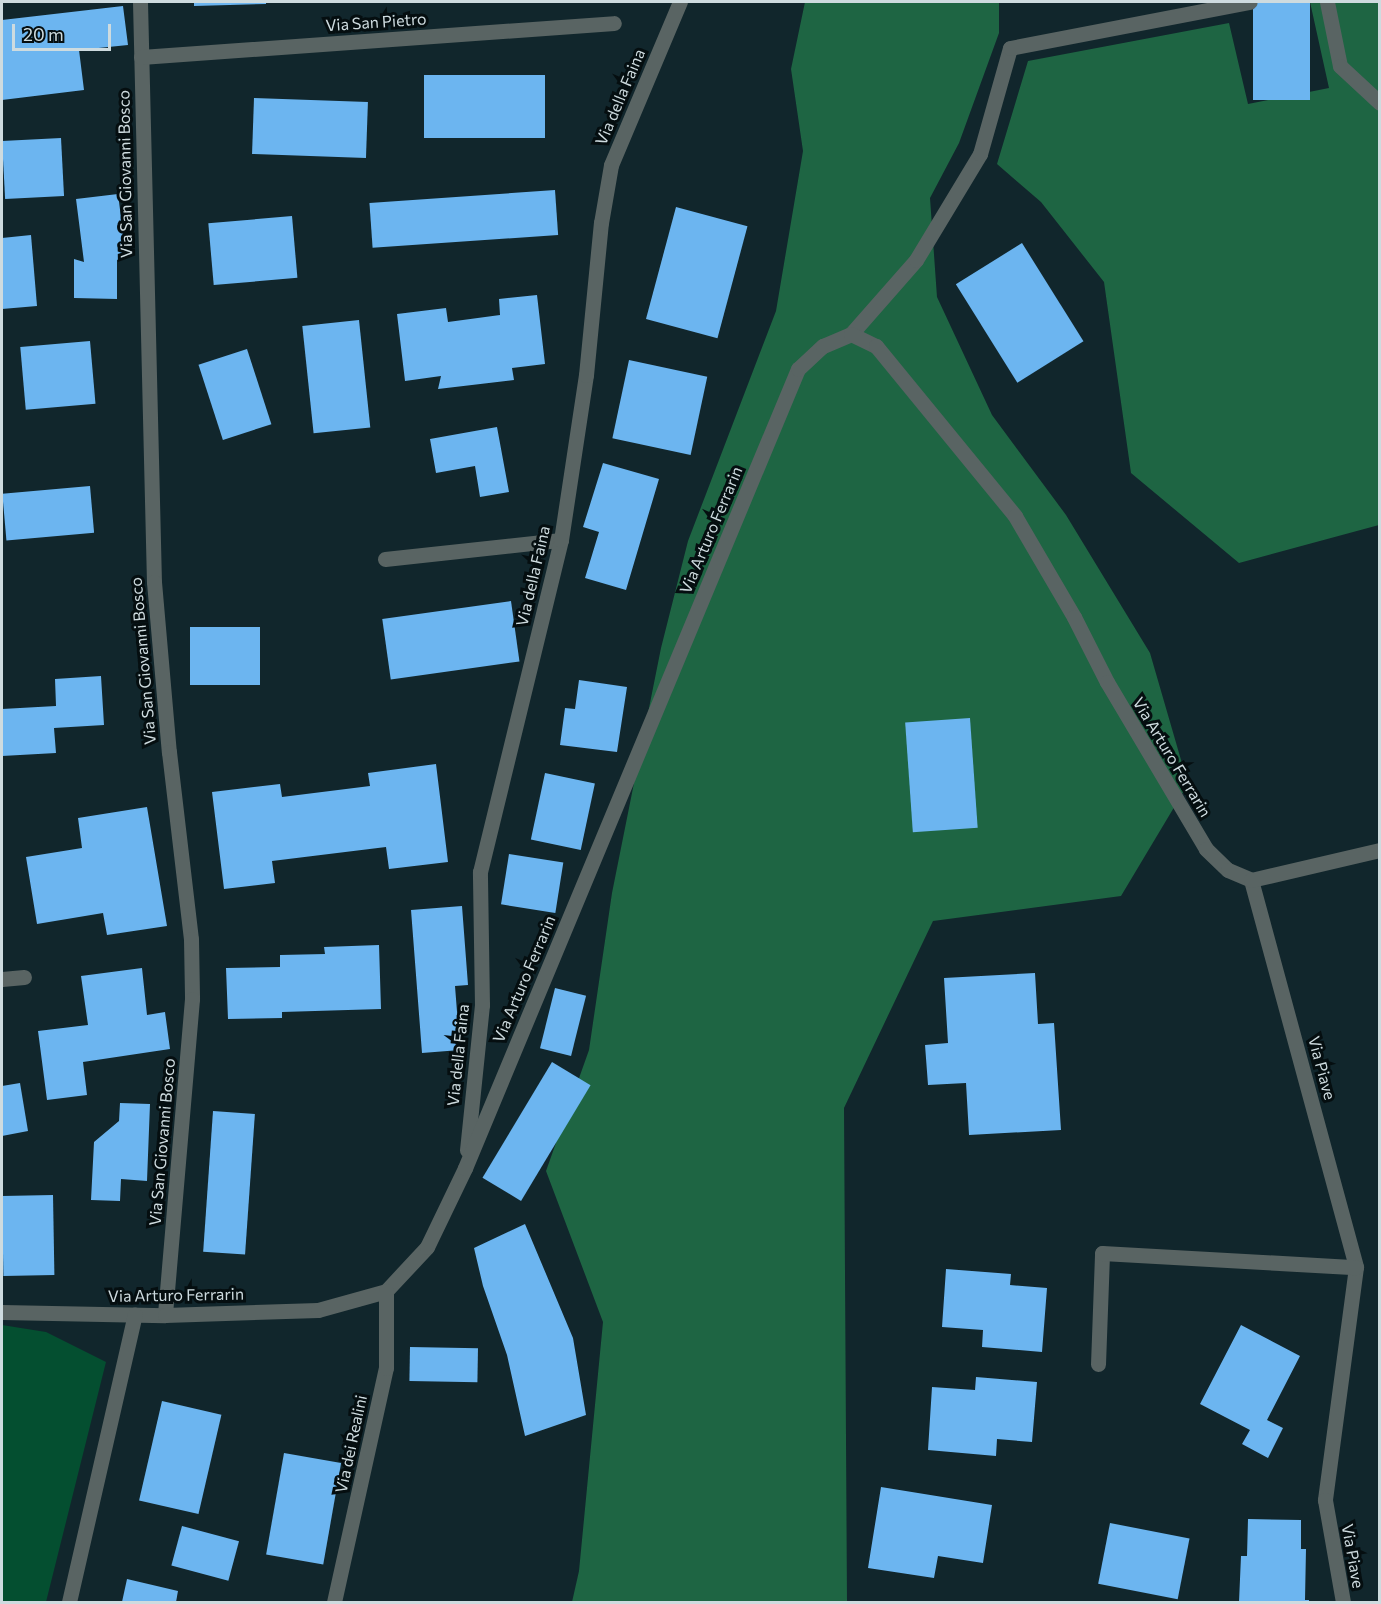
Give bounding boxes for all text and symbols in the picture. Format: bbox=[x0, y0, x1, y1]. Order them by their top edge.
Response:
street label: Via San Pietro bbox=[325, 9, 427, 35]
scale bar bbox=[15, 12, 114, 50]
text: 20 m bbox=[23, 23, 64, 45]
street label: Via della Faina bbox=[591, 46, 649, 148]
street label: Via San Giovanni Bosco bbox=[114, 90, 136, 258]
street label: Via Arturo Ferrarin bbox=[676, 464, 746, 596]
street label: Via della Faina bbox=[512, 524, 554, 628]
street label: Via San Giovanni Bosco bbox=[126, 576, 160, 746]
street label: Via Arturo Ferrarin bbox=[1129, 694, 1215, 820]
street label: Via Arturo Ferrarin bbox=[489, 913, 559, 1045]
street label: Via della Faina bbox=[443, 1003, 473, 1107]
street label: Via Piave bbox=[1304, 1034, 1340, 1102]
street label: Via San Giovanni Bosco bbox=[145, 1057, 179, 1227]
street label: Via Arturo Ferrarin bbox=[108, 1284, 244, 1306]
street label: Via dei Realini bbox=[331, 1393, 371, 1495]
street label: Via Piave bbox=[1338, 1522, 1368, 1590]

